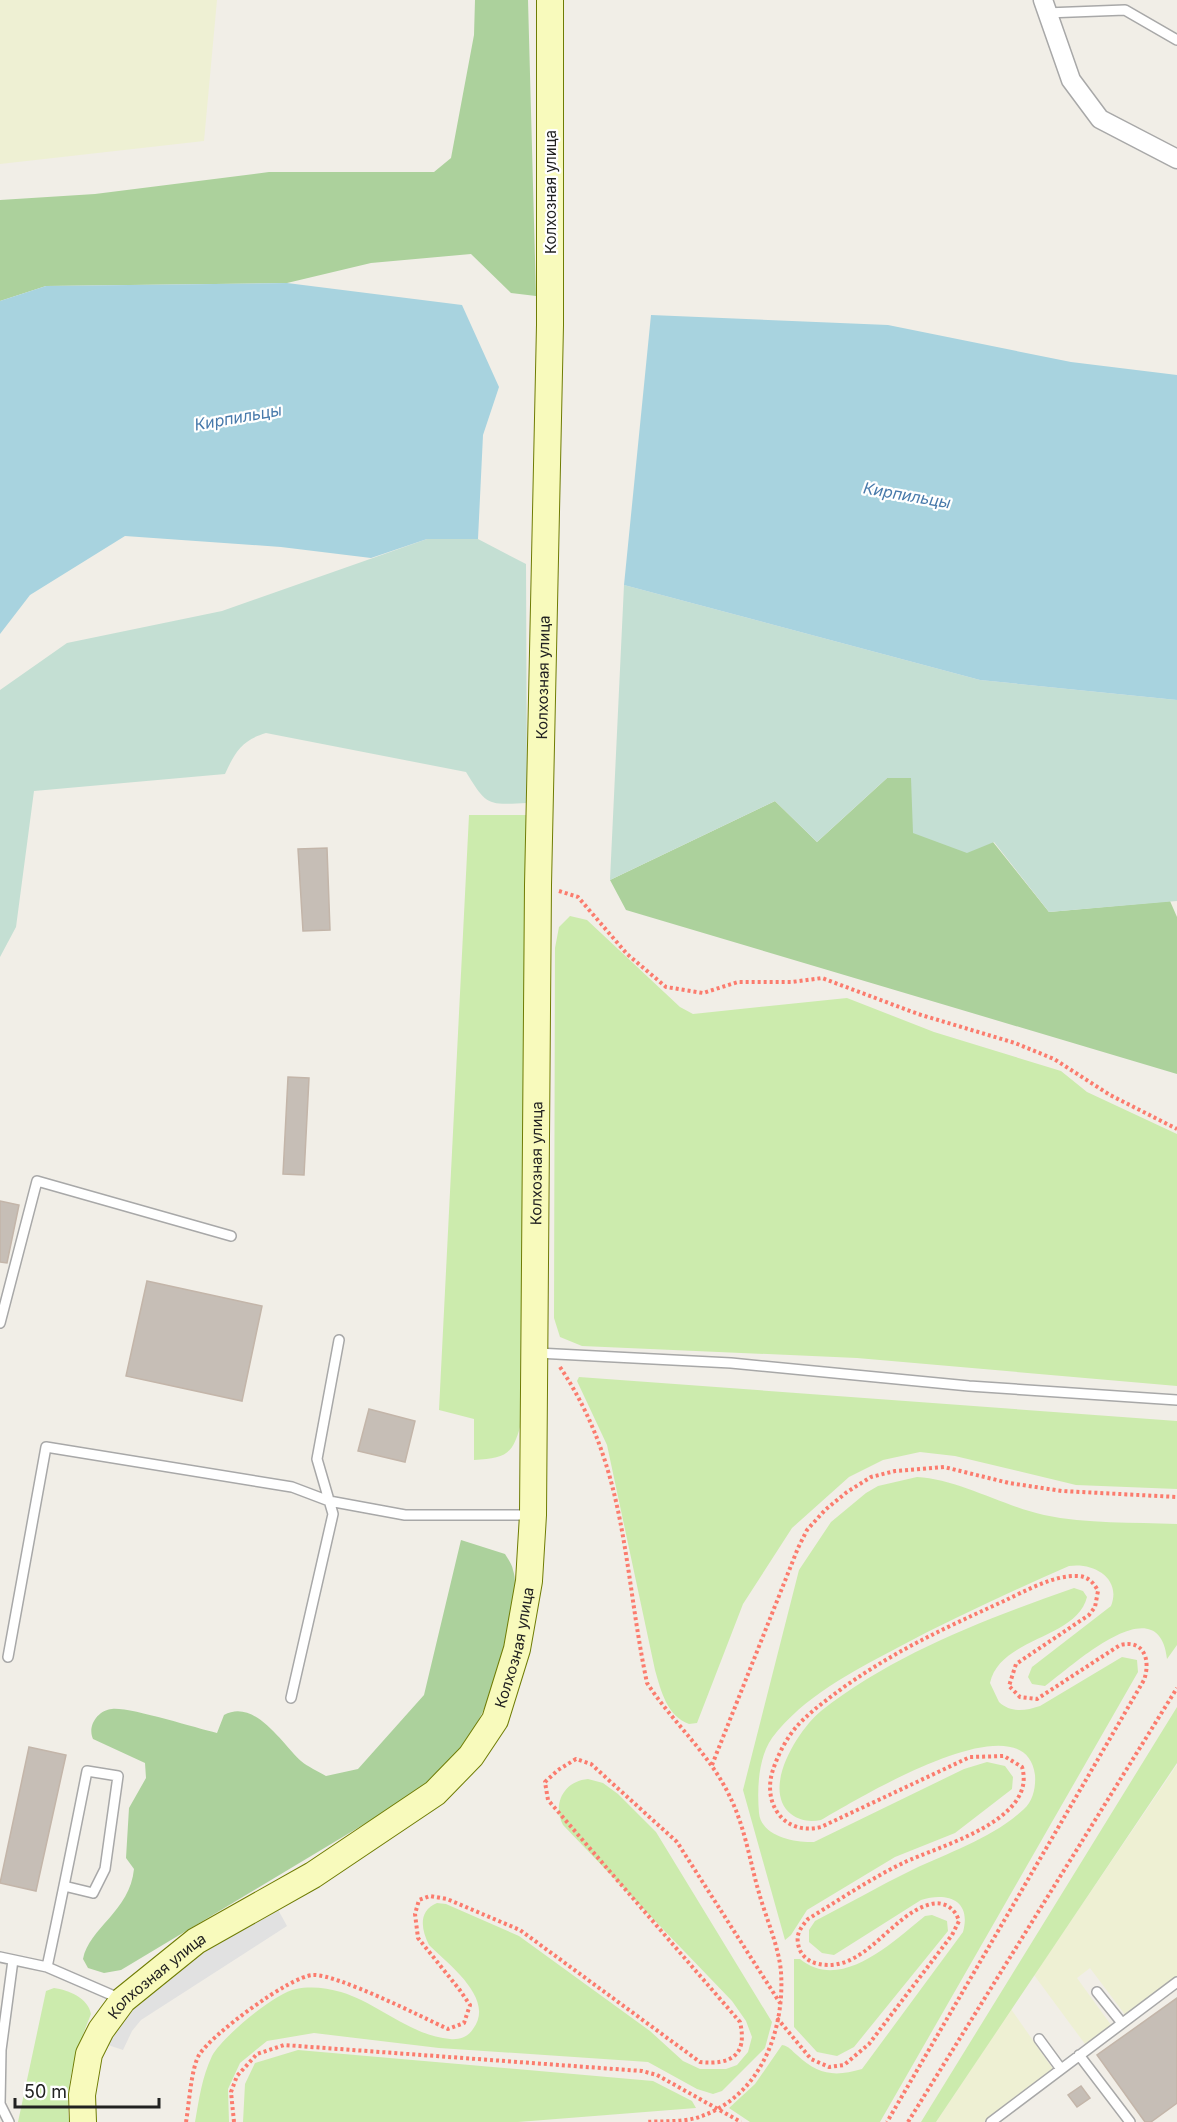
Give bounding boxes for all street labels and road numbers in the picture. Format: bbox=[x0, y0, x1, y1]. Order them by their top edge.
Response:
street label: Колхозная улица bbox=[541, 130, 560, 254]
street label: Колхозная улица bbox=[532, 615, 553, 739]
street label: Колхозная улица bbox=[526, 1101, 546, 1225]
street label: Колхозная улица bbox=[490, 1585, 537, 1710]
street label: Колхозная улица bbox=[103, 1928, 209, 2022]

